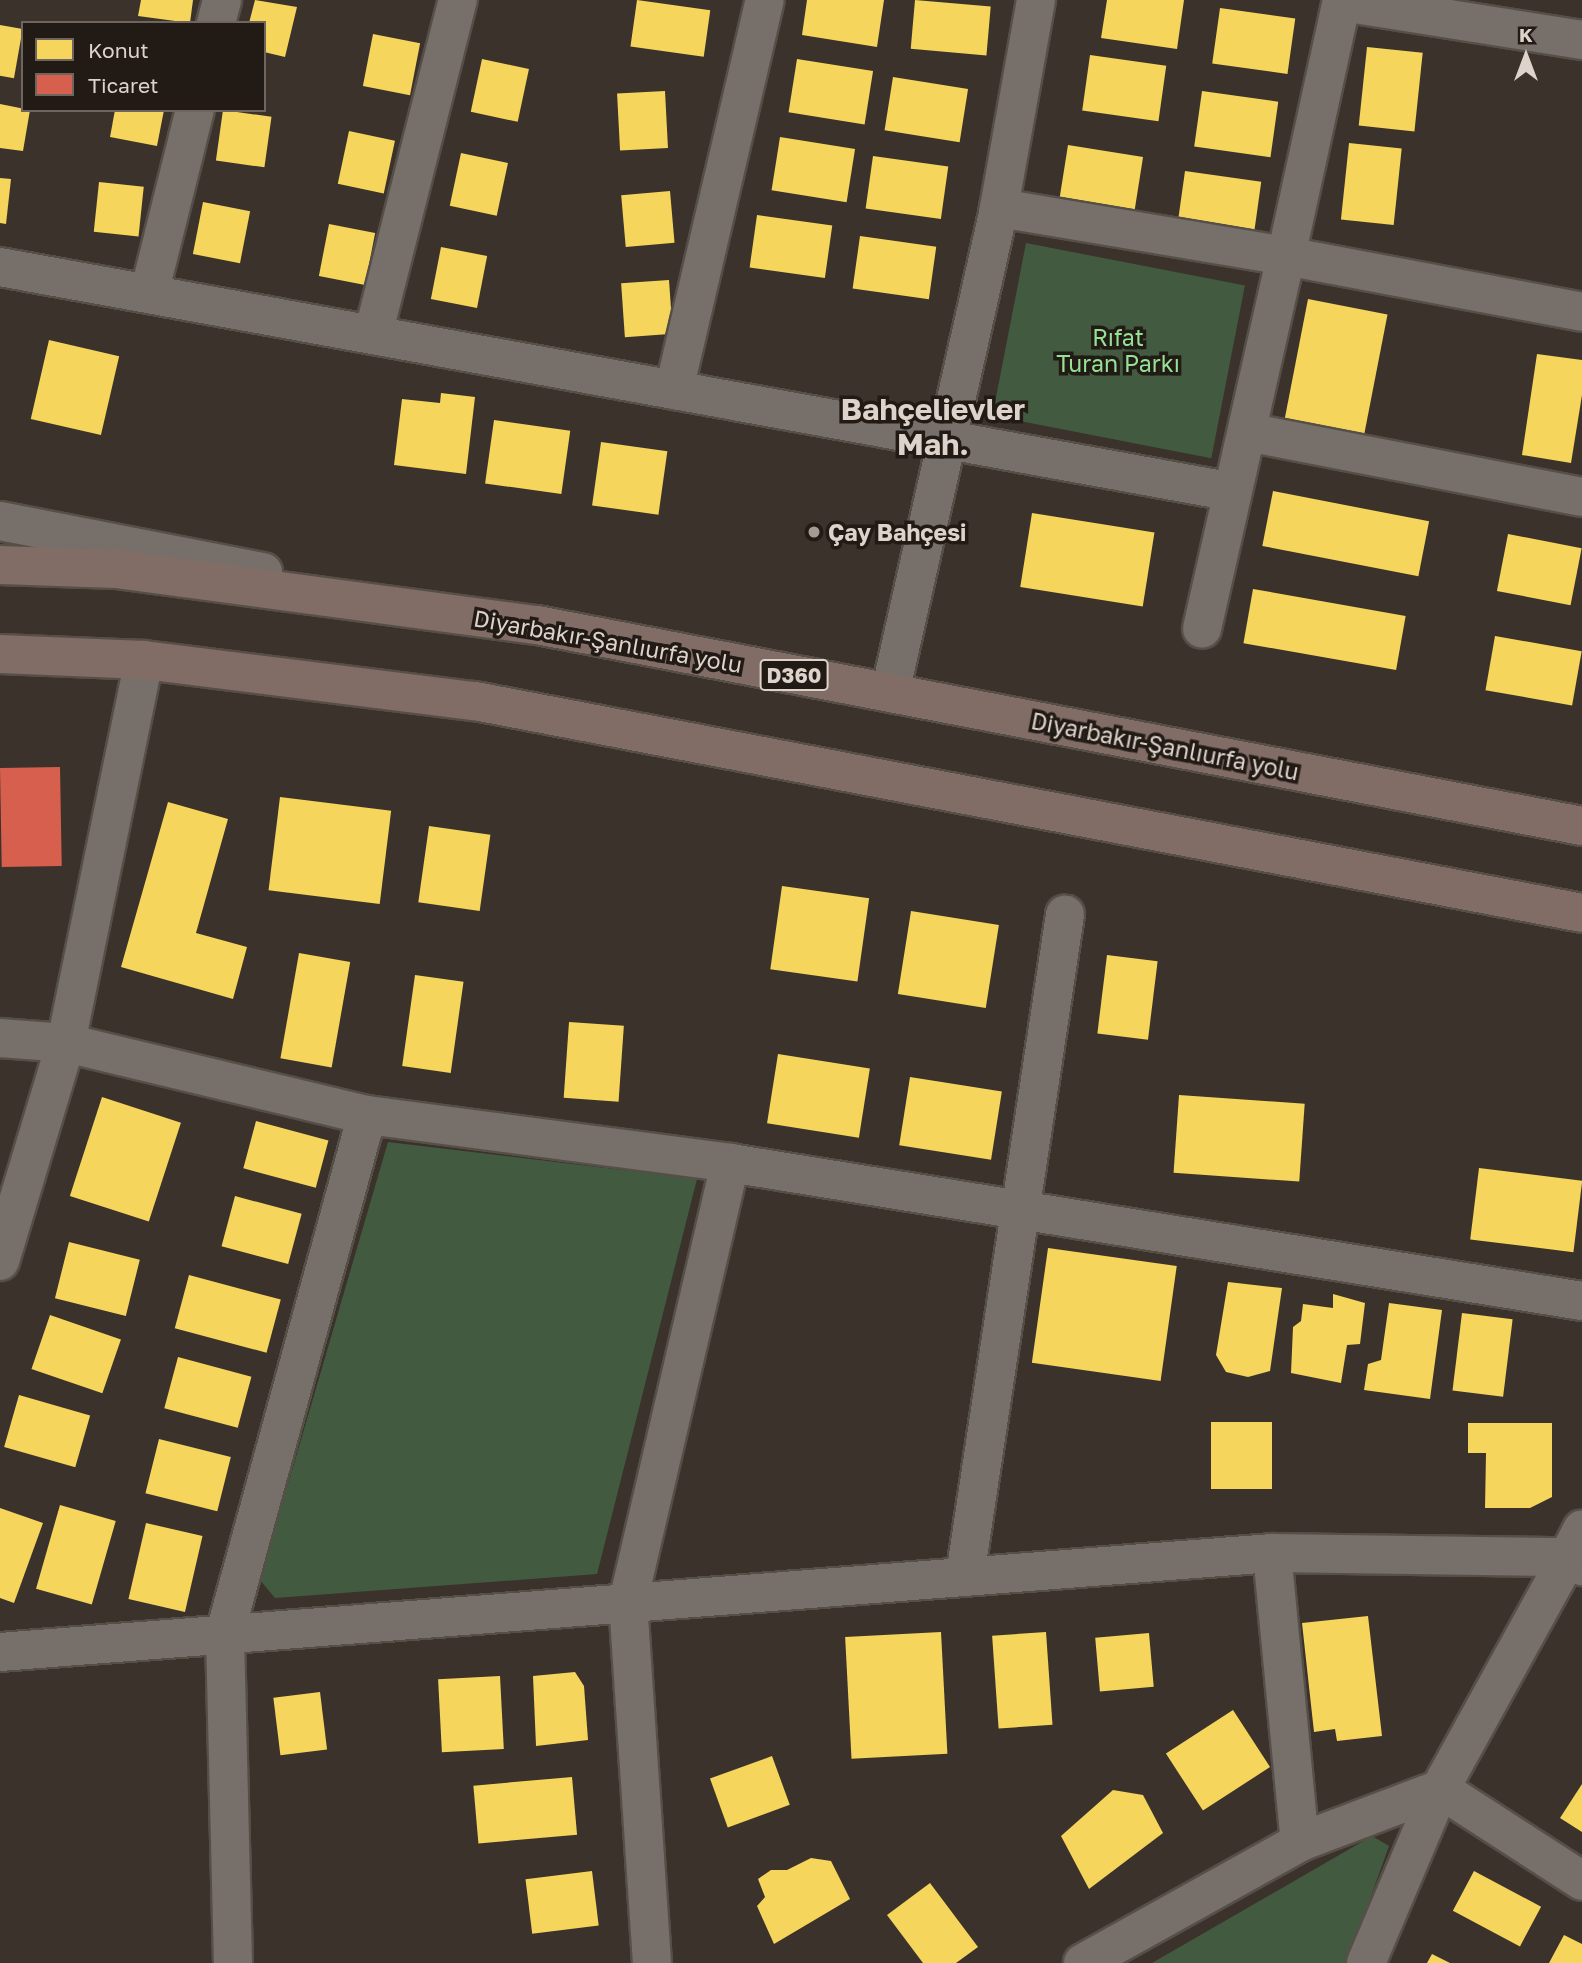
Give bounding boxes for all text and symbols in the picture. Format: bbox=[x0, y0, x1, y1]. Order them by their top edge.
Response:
legend bbox=[21, 21, 266, 112]
north arrow bbox=[1491, 21, 1561, 91]
text: K bbox=[1519, 23, 1533, 46]
text: Konut bbox=[88, 37, 149, 63]
text: Ticaret bbox=[88, 72, 159, 98]
park label: Rıfat Turan Parkı bbox=[1056, 323, 1180, 377]
district label: Bahçelievler Mah. bbox=[841, 391, 1025, 462]
place label: Çay Bahçesi bbox=[828, 518, 966, 546]
marker: Çay Bahçesi bbox=[806, 524, 822, 540]
street label: Diyarbakır-Şanlıurfa yolu bbox=[472, 604, 744, 678]
road number: D360 bbox=[759, 658, 829, 692]
street label: Diyarbakır-Şanlıurfa yolu bbox=[1029, 707, 1301, 785]

